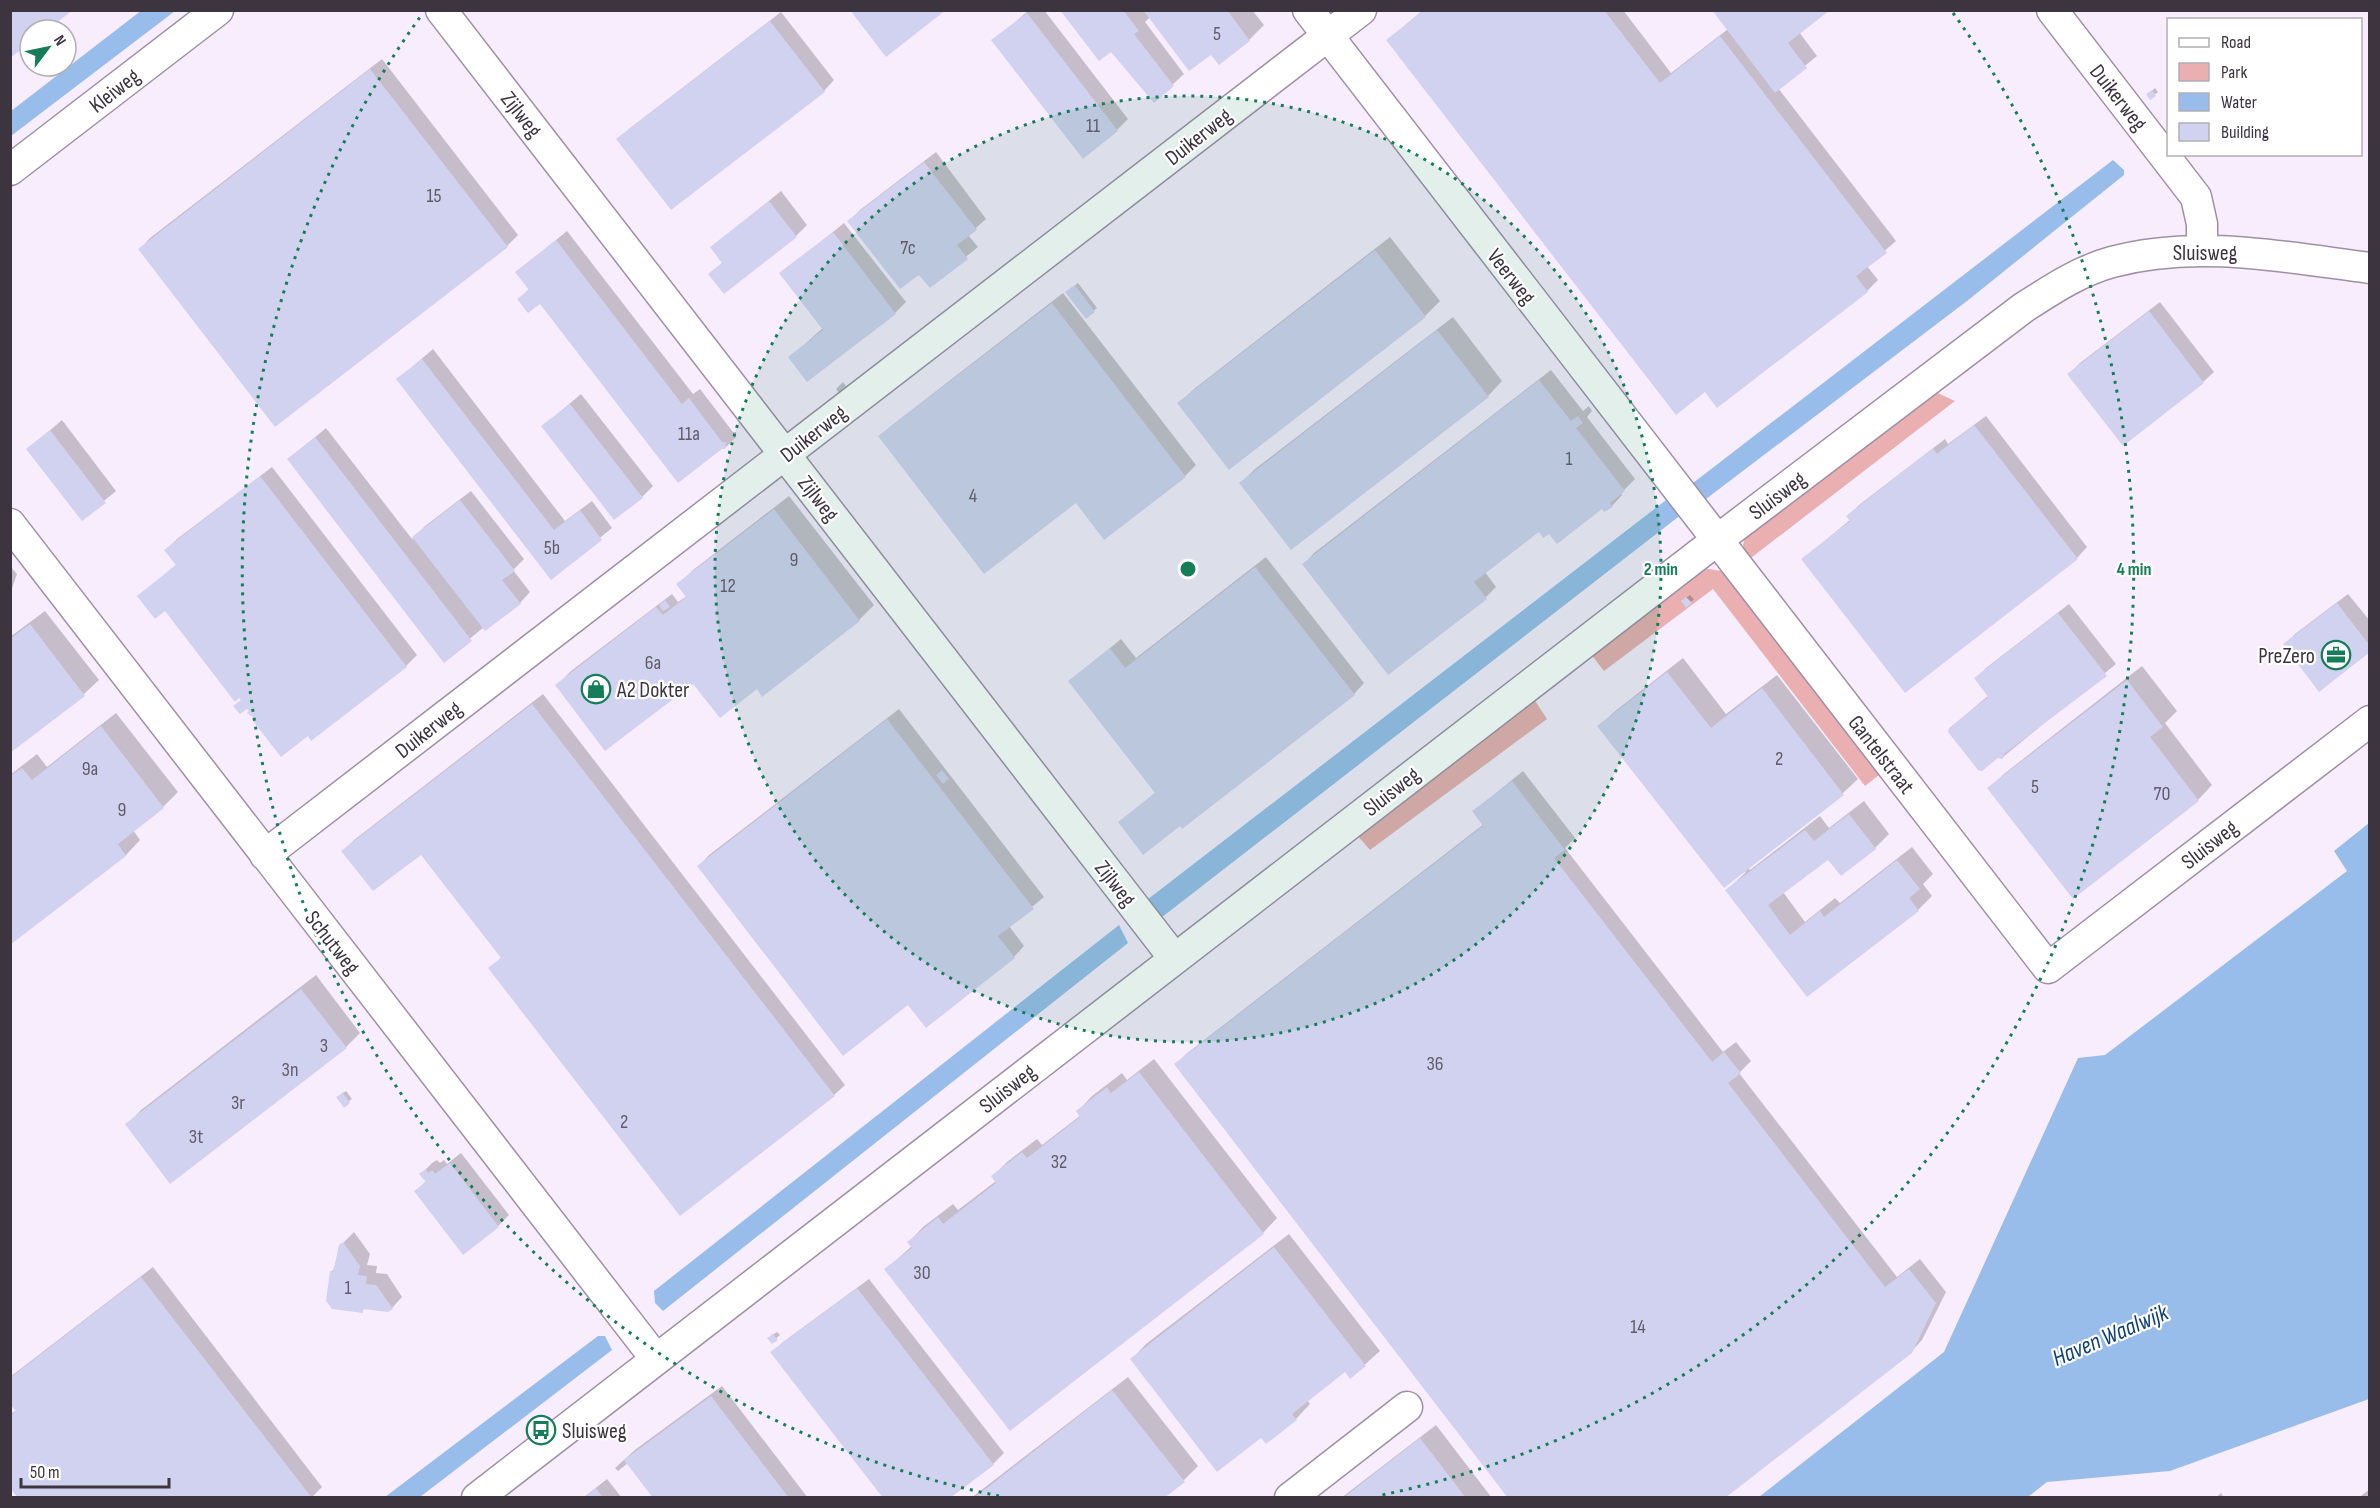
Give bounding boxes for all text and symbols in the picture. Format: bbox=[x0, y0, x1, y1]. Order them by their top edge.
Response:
north arrow bbox=[18, 18, 78, 78]
legend bbox=[2167, 18, 2362, 156]
house number: 5 bbox=[1213, 22, 1221, 46]
text: N bbox=[49, 32, 70, 50]
text: Road bbox=[2221, 32, 2251, 53]
street label: Duikerweg bbox=[2083, 59, 2152, 137]
text: Park bbox=[2221, 62, 2247, 83]
street label: Kleiweg bbox=[84, 63, 146, 119]
street label: Zijlweg bbox=[494, 86, 547, 144]
text: Water bbox=[2221, 92, 2257, 113]
street label: Duikerweg bbox=[1160, 103, 1238, 172]
house number: 11 bbox=[1086, 114, 1100, 138]
text: Building bbox=[2221, 122, 2269, 143]
house number: 15 bbox=[426, 184, 442, 208]
house number: 7c bbox=[900, 236, 916, 260]
street label: Sluisweg bbox=[2173, 240, 2238, 267]
street label: Veerweg bbox=[1481, 244, 1541, 310]
street label: Duikerweg bbox=[775, 400, 853, 469]
house number: 11a bbox=[678, 422, 700, 446]
house number: 1 bbox=[1566, 447, 1573, 471]
street label: Sluisweg bbox=[1744, 466, 1812, 526]
street label: Zijlweg bbox=[791, 470, 844, 528]
house number: 4 bbox=[969, 484, 977, 508]
house number: 5b bbox=[544, 536, 560, 560]
house number: 9 bbox=[790, 548, 798, 572]
centre of rings bbox=[1178, 559, 1198, 579]
text: 2 min bbox=[1644, 559, 1678, 580]
text: 4 min bbox=[2117, 559, 2151, 580]
house number: 12 bbox=[720, 574, 736, 598]
office icon: PreZero bbox=[2320, 639, 2352, 671]
place label: PreZero bbox=[2258, 643, 2315, 670]
house number: 6a bbox=[645, 651, 661, 675]
shop icon: A2 Dokter bbox=[580, 673, 612, 705]
place label: A2 Dokter bbox=[616, 677, 689, 704]
street label: Duikerweg bbox=[390, 696, 468, 765]
street label: Gantelstraat bbox=[1842, 710, 1920, 800]
house number: 2 bbox=[1775, 747, 1783, 771]
house number: 9a bbox=[82, 757, 98, 781]
street label: Sluisweg bbox=[1358, 762, 1426, 823]
house number: 5 bbox=[2031, 775, 2039, 799]
house number: 70 bbox=[2154, 782, 2170, 806]
house number: 9 bbox=[118, 798, 126, 822]
street label: Sluisweg bbox=[2176, 815, 2244, 876]
street label: Zijlweg bbox=[1088, 855, 1141, 913]
street label: Schutweg bbox=[299, 906, 365, 980]
house number: 3 bbox=[320, 1034, 328, 1058]
house number: 36 bbox=[1426, 1052, 1444, 1076]
house number: 3n bbox=[282, 1058, 298, 1082]
street label: Sluisweg bbox=[974, 1059, 1042, 1120]
house number: 3r bbox=[231, 1091, 245, 1115]
house number: 2 bbox=[620, 1110, 628, 1134]
house number: 3t bbox=[189, 1125, 203, 1149]
house number: 32 bbox=[1051, 1150, 1067, 1174]
house number: 30 bbox=[913, 1261, 931, 1285]
house number: 1 bbox=[345, 1276, 352, 1300]
water label: Haven Waalwijk bbox=[2048, 1298, 2174, 1373]
house number: 14 bbox=[1630, 1315, 1646, 1339]
bus stop icon: Sluisweg bbox=[525, 1414, 557, 1446]
place label: Sluisweg bbox=[562, 1418, 627, 1445]
scale bar bbox=[21, 1451, 170, 1489]
text: 50 m bbox=[30, 1462, 60, 1483]

